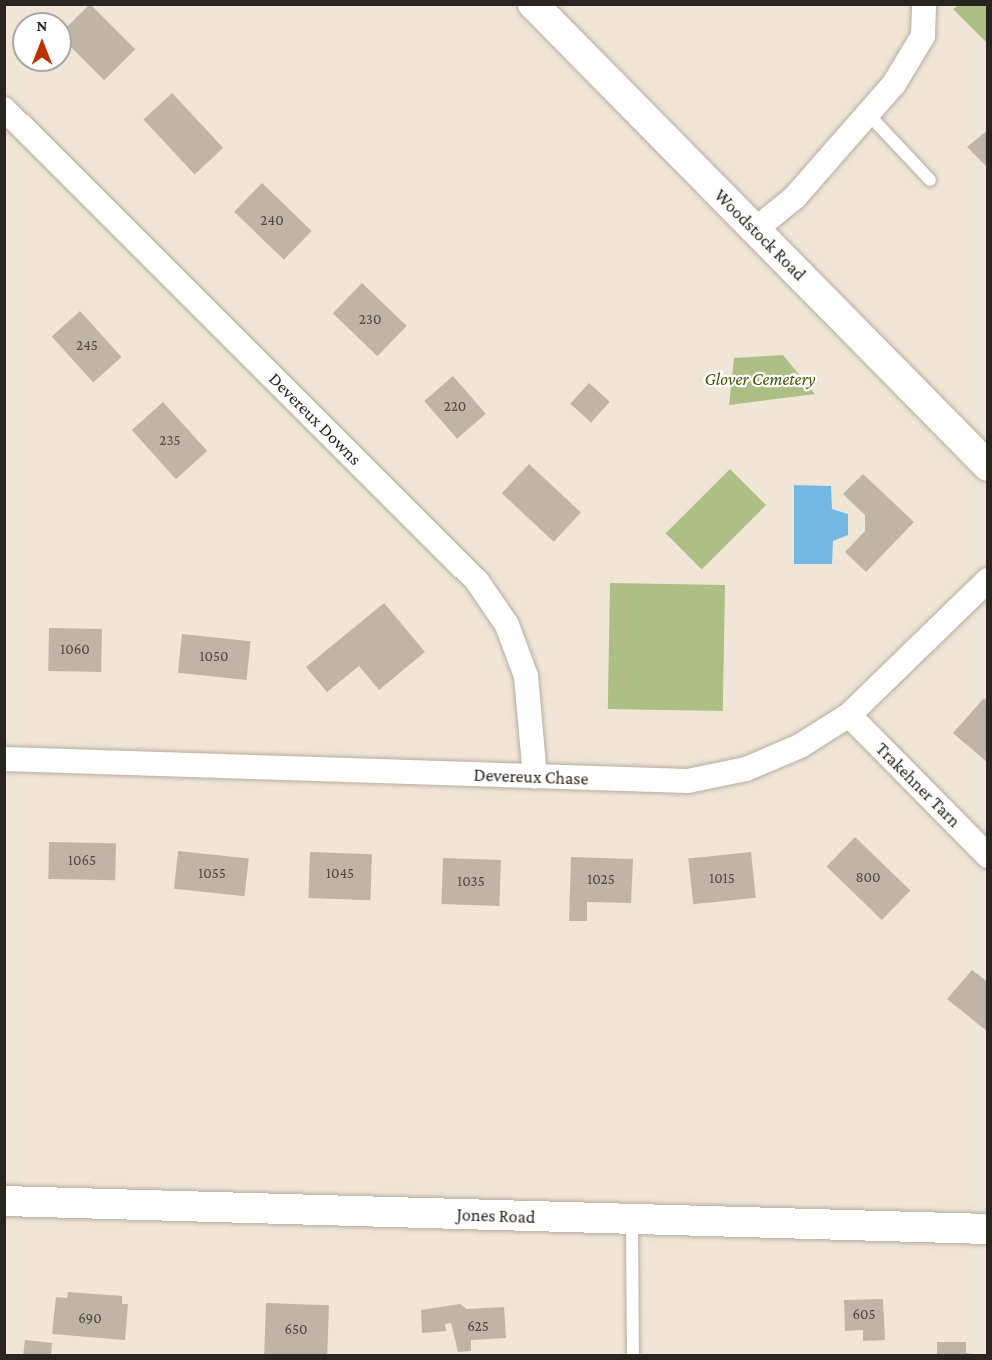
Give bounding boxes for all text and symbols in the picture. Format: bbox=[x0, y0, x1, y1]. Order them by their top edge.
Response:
north arrow bbox=[12, 12, 72, 72]
text: N bbox=[37, 17, 47, 34]
street label: Woodstock Road bbox=[710, 185, 810, 285]
house number: 240 bbox=[260, 212, 284, 230]
house number: 230 bbox=[359, 311, 381, 329]
house number: 245 bbox=[76, 337, 98, 355]
street label: Devereux Downs bbox=[264, 368, 366, 470]
park label: Glover Cemetery bbox=[704, 368, 816, 390]
house number: 220 bbox=[444, 398, 466, 416]
house number: 235 bbox=[159, 432, 181, 450]
house number: 1060 bbox=[60, 641, 90, 659]
house number: 1050 bbox=[199, 648, 229, 666]
street label: Trakehner Tarn bbox=[871, 738, 965, 832]
street label: Devereux Chase bbox=[473, 764, 589, 790]
house number: 1065 bbox=[68, 852, 96, 870]
house number: 1055 bbox=[198, 865, 226, 883]
house number: 1045 bbox=[326, 865, 354, 883]
house number: 800 bbox=[855, 869, 881, 887]
house number: 1015 bbox=[709, 870, 735, 888]
house number: 1025 bbox=[587, 871, 615, 889]
house number: 1035 bbox=[457, 873, 485, 891]
street label: Jones Road bbox=[456, 1204, 536, 1228]
house number: 605 bbox=[852, 1306, 876, 1324]
house number: 690 bbox=[78, 1310, 102, 1328]
house number: 625 bbox=[467, 1318, 489, 1336]
house number: 650 bbox=[285, 1321, 307, 1339]

